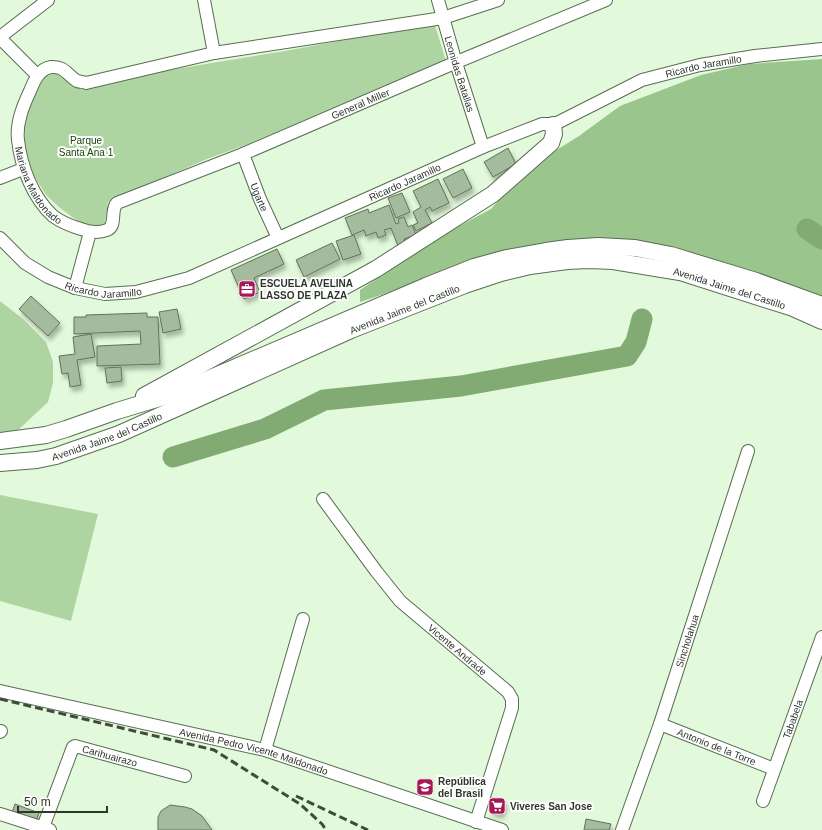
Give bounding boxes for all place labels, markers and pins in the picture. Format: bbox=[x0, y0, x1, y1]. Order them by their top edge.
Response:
place label: ESCUELA AVELINA LASSO DE PLAZA bbox=[260, 278, 353, 301]
office icon: ESCUELA AVELINA LASSO DE PLAZA bbox=[237, 279, 257, 299]
place label: República del Brasil bbox=[438, 776, 486, 799]
school or university icon: República del Brasil bbox=[415, 777, 435, 797]
supermarket icon: Viveres San Jose bbox=[487, 796, 507, 816]
place label: Viveres San Jose bbox=[510, 801, 593, 812]

